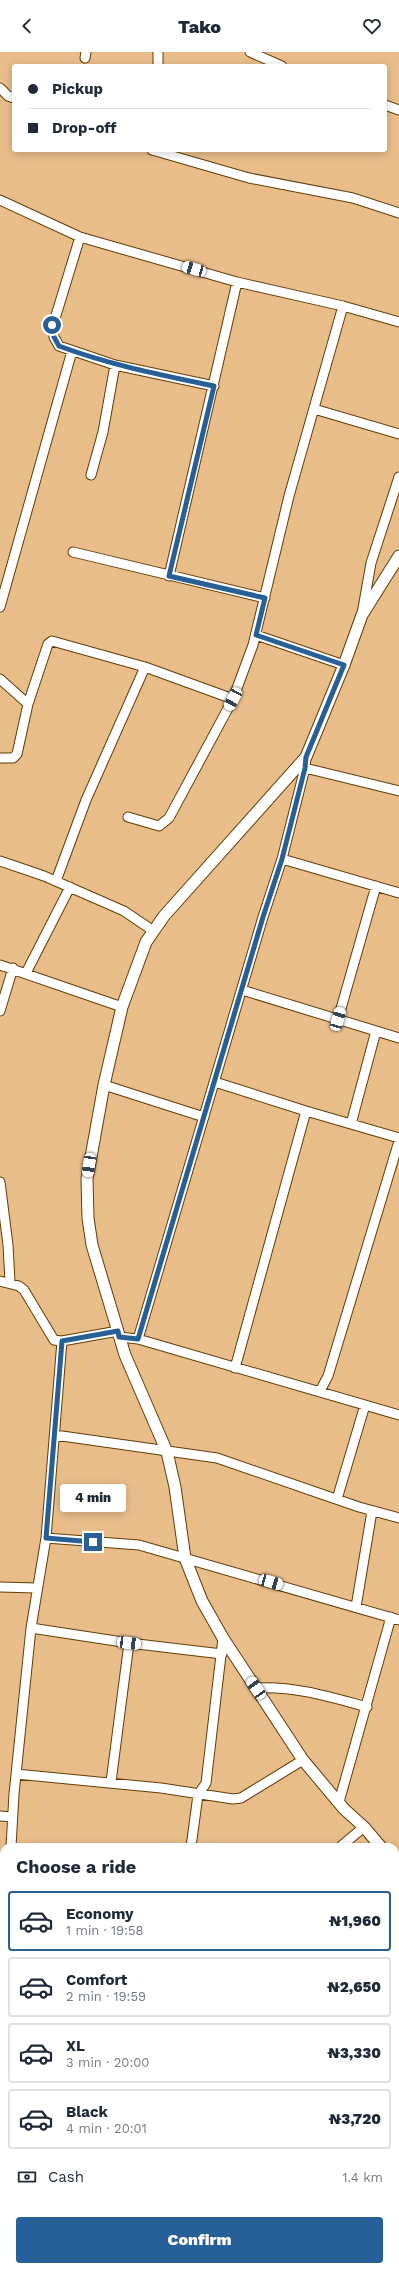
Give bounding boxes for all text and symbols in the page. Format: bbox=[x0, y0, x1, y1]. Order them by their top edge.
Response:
icon: back bbox=[16, 15, 38, 37]
icon: heart bbox=[361, 15, 383, 37]
text: Tako bbox=[178, 16, 221, 37]
text: Pickup bbox=[52, 80, 103, 98]
text: Drop-off bbox=[52, 119, 117, 137]
car bbox=[181, 260, 207, 278]
route start bbox=[43, 316, 61, 334]
car bbox=[222, 686, 244, 712]
car bbox=[329, 1006, 347, 1032]
car bbox=[81, 1152, 97, 1178]
callout: 4 min bbox=[60, 1484, 126, 1512]
text: 4 min bbox=[75, 1490, 111, 1505]
route end bbox=[84, 1533, 102, 1551]
car bbox=[258, 1573, 284, 1591]
car bbox=[116, 1636, 142, 1650]
car bbox=[244, 1675, 268, 1701]
text: Choose a ride bbox=[16, 1856, 136, 1877]
icon: car bbox=[18, 1903, 54, 1939]
text: Economy bbox=[66, 1905, 133, 1923]
text: ₦1,960 bbox=[329, 1912, 381, 1930]
text: 1 min · 19:58 bbox=[66, 1923, 143, 1938]
icon: car bbox=[18, 1969, 54, 2005]
text: Comfort bbox=[66, 1971, 127, 1989]
text: ₦2,650 bbox=[327, 1978, 381, 1996]
text: 2 min · 19:59 bbox=[66, 1989, 146, 2004]
icon: car bbox=[18, 2035, 54, 2071]
text: XL bbox=[66, 2037, 85, 2055]
text: ₦3,330 bbox=[327, 2044, 381, 2062]
text: 3 min · 20:00 bbox=[66, 2055, 149, 2070]
icon: car bbox=[18, 2101, 54, 2137]
text: Black bbox=[66, 2103, 108, 2121]
text: ₦3,720 bbox=[328, 2110, 381, 2128]
text: 4 min · 20:01 bbox=[66, 2121, 147, 2136]
icon: cash bbox=[16, 2166, 38, 2188]
text: Cash bbox=[48, 2168, 84, 2186]
text: 1.4 km bbox=[342, 2170, 383, 2185]
button: Confirm bbox=[16, 2217, 383, 2263]

